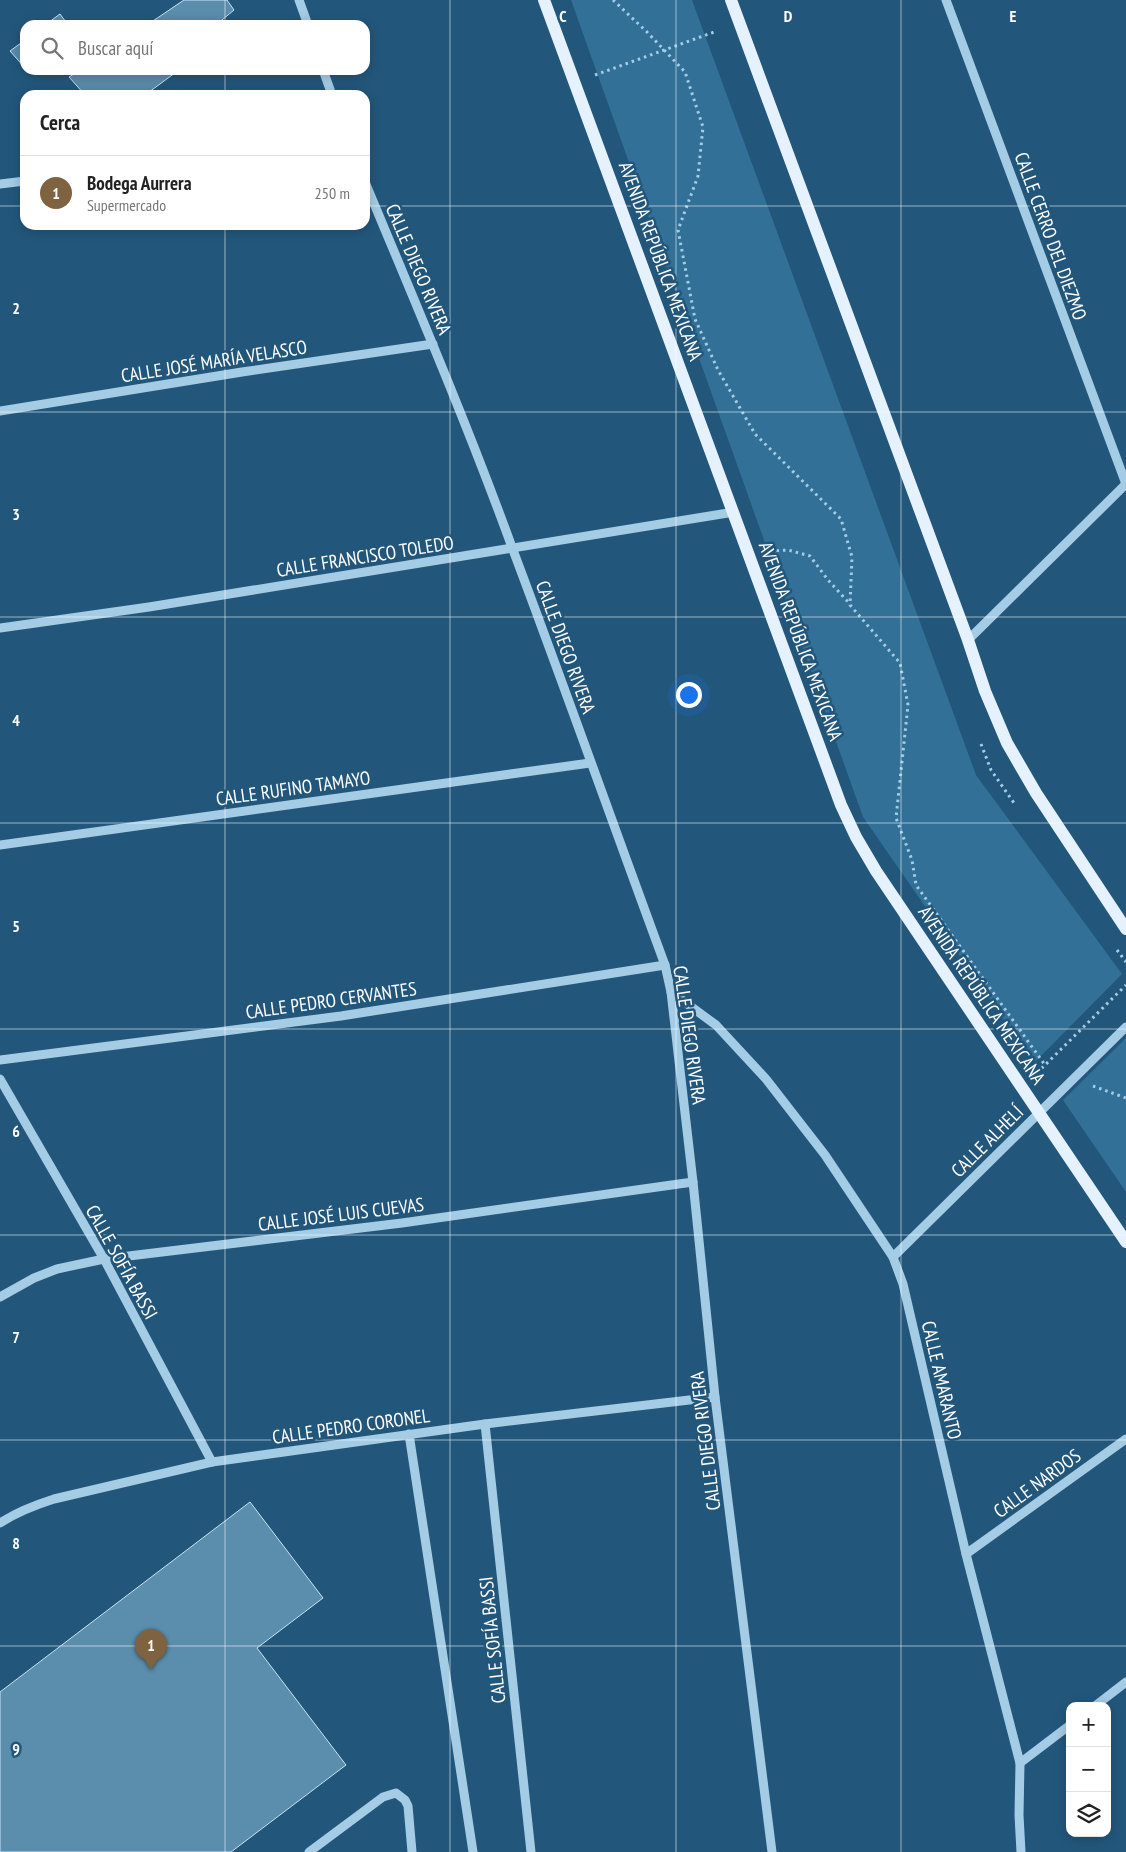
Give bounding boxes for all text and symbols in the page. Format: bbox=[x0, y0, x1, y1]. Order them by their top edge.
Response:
text: C bbox=[559, 6, 567, 26]
text: D bbox=[784, 6, 793, 26]
text: E bbox=[1010, 6, 1017, 26]
search box bbox=[20, 20, 370, 75]
icon: search bbox=[38, 34, 66, 62]
text: Buscar aquí bbox=[78, 36, 153, 60]
text: Cerca bbox=[40, 109, 80, 136]
street label: CALLE CERRO DEL DIEZMO bbox=[1009, 149, 1093, 323]
street label: AVENIDA REPÚBLICA MEXICANA bbox=[614, 158, 708, 364]
text: Bodega Aurrera bbox=[87, 171, 192, 195]
text: 1 bbox=[52, 183, 60, 203]
text: 250 m bbox=[315, 183, 350, 203]
text: Supermercado bbox=[87, 195, 166, 215]
street label: CALLE DIEGO RIVERA bbox=[381, 200, 457, 338]
text: 2 bbox=[12, 298, 20, 318]
street label: CALLE JOSÉ MARÍA VELASCO bbox=[119, 334, 309, 388]
text: 3 bbox=[12, 504, 20, 524]
street label: CALLE FRANCISCO TOLEDO bbox=[275, 530, 455, 582]
street label: AVENIDA REPÚBLICA MEXICANA bbox=[754, 538, 848, 744]
street label: CALLE DIEGO RIVERA bbox=[531, 577, 601, 717]
your location bbox=[676, 682, 702, 708]
text: 4 bbox=[12, 710, 20, 730]
street label: CALLE RUFINO TAMAYO bbox=[214, 765, 372, 811]
street label: AVENIDA REPÚBLICA MEXICANA bbox=[913, 901, 1051, 1089]
text: 5 bbox=[12, 916, 20, 936]
street label: CALLE DIEGO RIVERA bbox=[668, 964, 712, 1106]
street label: CALLE PEDRO CERVANTES bbox=[244, 976, 418, 1024]
street label: CALLE ALHELÍ bbox=[946, 1100, 1028, 1182]
text: 6 bbox=[12, 1121, 20, 1141]
street label: CALLE JOSÉ LUIS CUEVAS bbox=[257, 1192, 425, 1236]
street label: CALLE SOFÍA BASSI bbox=[81, 1201, 163, 1323]
street label: CALLE AMARANTO bbox=[917, 1318, 967, 1442]
text: 7 bbox=[12, 1327, 20, 1347]
street label: CALLE DIEGO RIVERA bbox=[685, 1370, 725, 1512]
street label: CALLE PEDRO CORONEL bbox=[271, 1403, 431, 1449]
street label: CALLE NARDOS bbox=[989, 1443, 1085, 1523]
text: 8 bbox=[12, 1533, 20, 1553]
street label: CALLE SOFÍA BASSI bbox=[473, 1576, 511, 1704]
pin: 1 bbox=[135, 1629, 167, 1670]
map controls bbox=[1066, 1702, 1111, 1837]
button: + bbox=[1066, 1702, 1111, 1747]
text: 9 bbox=[12, 1739, 20, 1759]
button: − bbox=[1066, 1747, 1111, 1792]
button: layers bbox=[1066, 1792, 1111, 1837]

